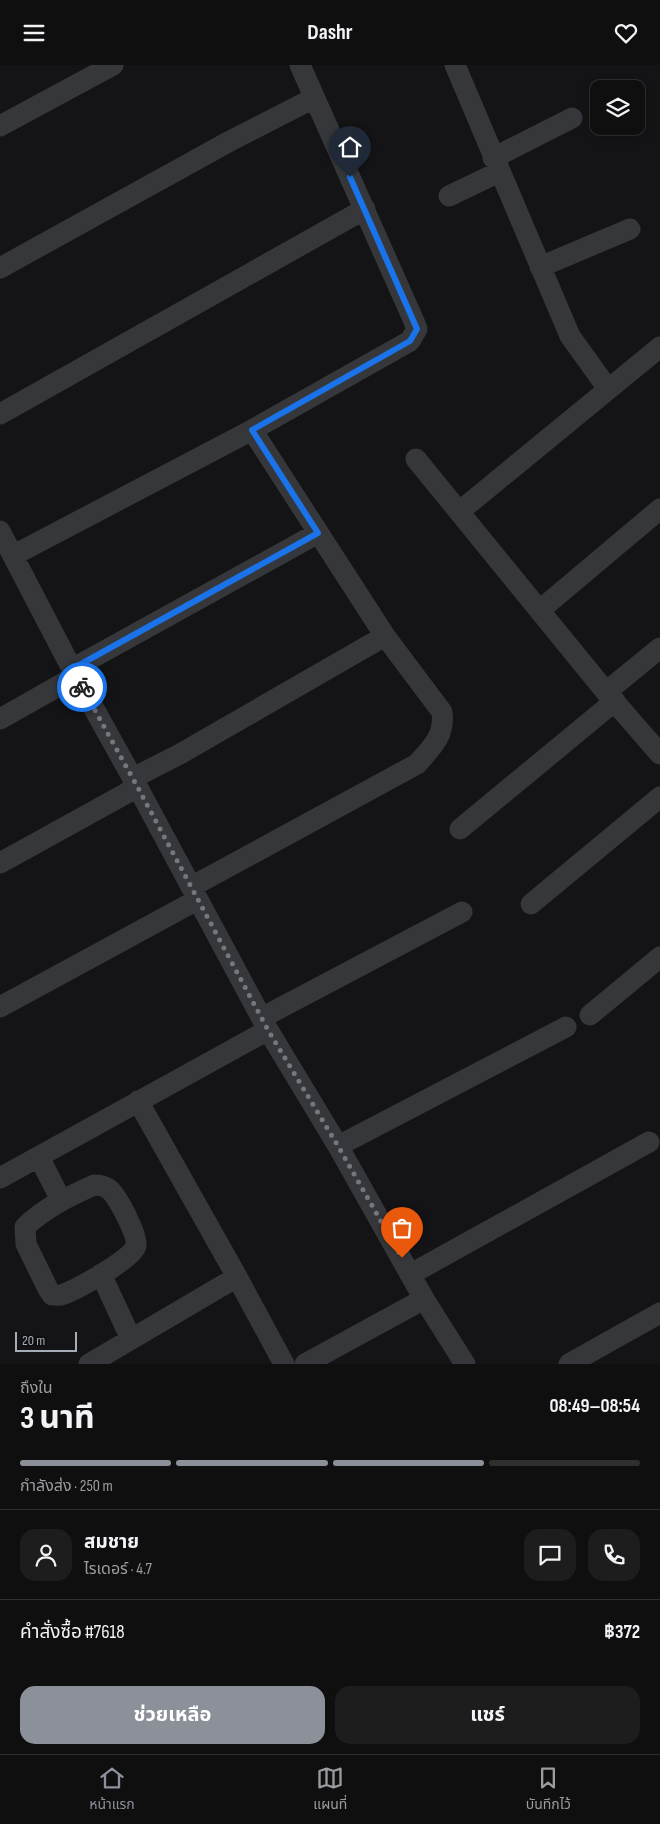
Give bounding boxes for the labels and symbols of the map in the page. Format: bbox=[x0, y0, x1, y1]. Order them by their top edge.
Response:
pin bbox=[329, 126, 371, 177]
courier bbox=[57, 662, 107, 712]
pin bbox=[381, 1207, 423, 1258]
scale bar bbox=[15, 1329, 78, 1352]

